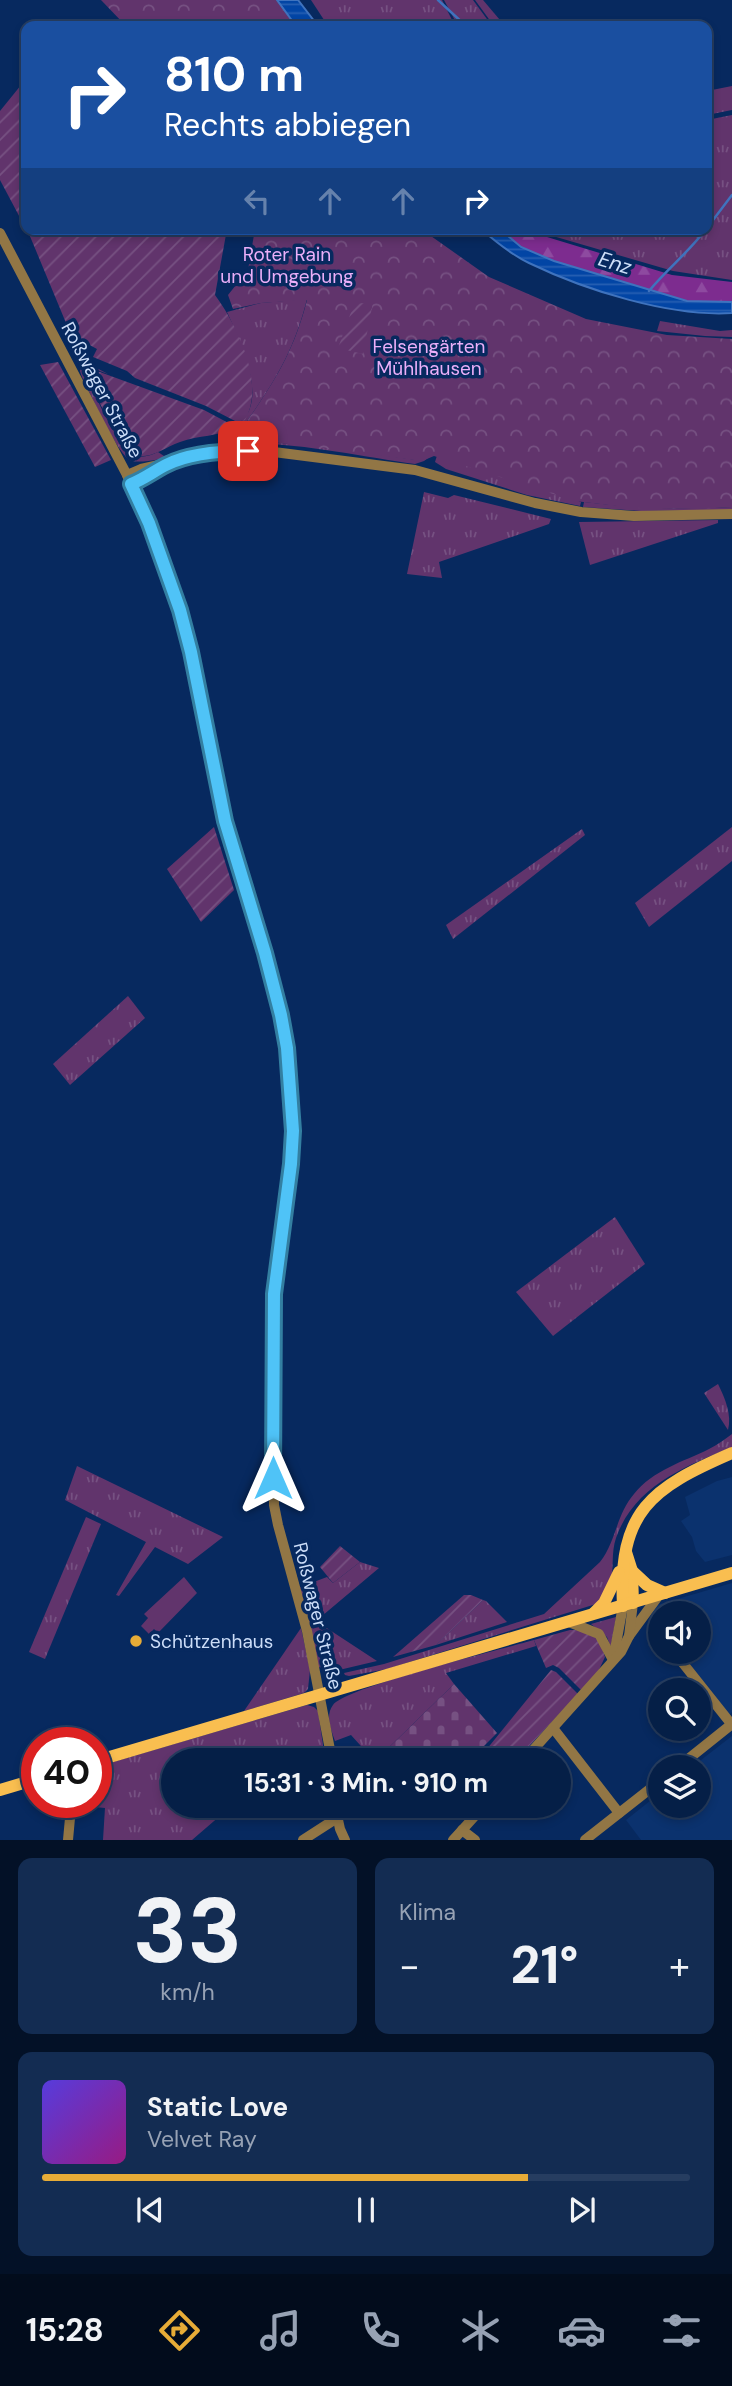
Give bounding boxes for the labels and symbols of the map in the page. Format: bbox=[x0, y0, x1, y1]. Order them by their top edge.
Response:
park label: Roter Rain und Umgebung bbox=[220, 242, 354, 289]
water label: Enz bbox=[595, 245, 635, 281]
street label: Roßwager Straße bbox=[56, 317, 148, 463]
park label: Felsengärten Mühlhausen bbox=[373, 334, 485, 381]
pin bbox=[218, 421, 278, 481]
position arrow bbox=[236, 1441, 310, 1515]
street label: Roßwager Straße bbox=[288, 1540, 348, 1692]
place label: Schützenhaus bbox=[150, 1629, 273, 1654]
marker: Schützenhaus bbox=[128, 1633, 144, 1649]
speed limit sign: 40 bbox=[21, 1727, 112, 1818]

